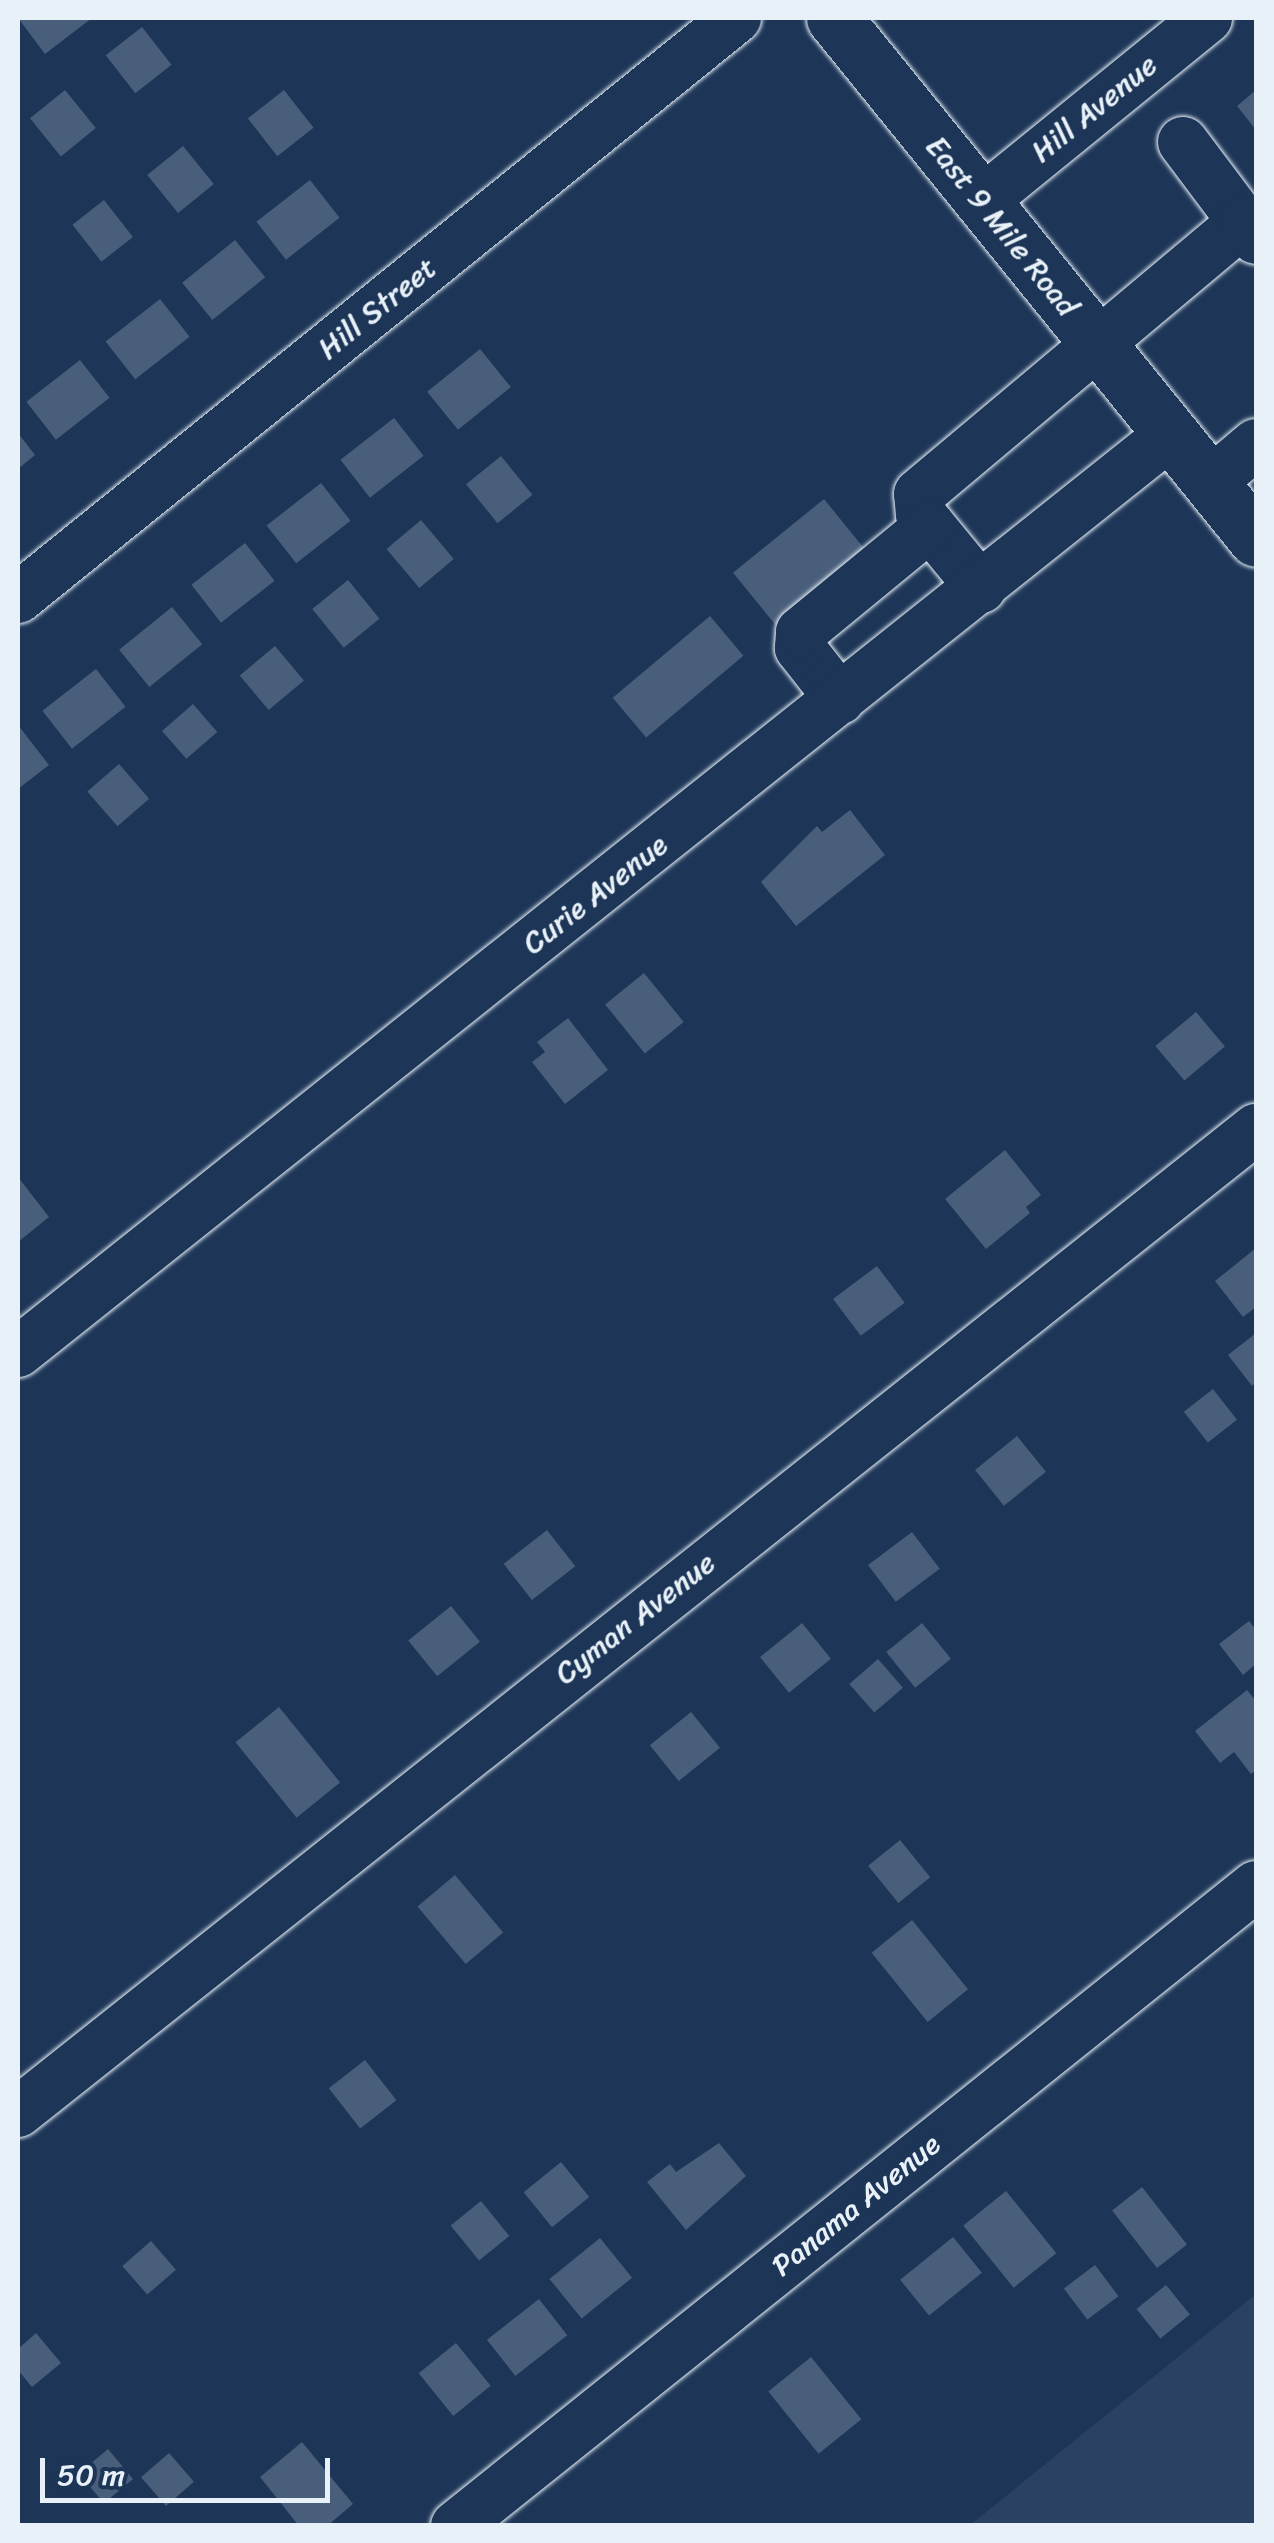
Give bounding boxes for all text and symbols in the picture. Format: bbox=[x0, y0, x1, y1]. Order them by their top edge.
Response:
street label: Hill Avenue bbox=[1024, 47, 1164, 169]
street label: East 9 Mile Road bbox=[918, 129, 1086, 323]
street label: Hill Street bbox=[311, 249, 443, 367]
street label: Curie Avenue bbox=[516, 826, 674, 962]
street label: Cyman Avenue bbox=[548, 1545, 722, 1691]
street label: Panama Avenue bbox=[765, 2126, 947, 2284]
scale bar bbox=[45, 2438, 335, 2500]
text: 50 m bbox=[57, 2448, 125, 2502]

